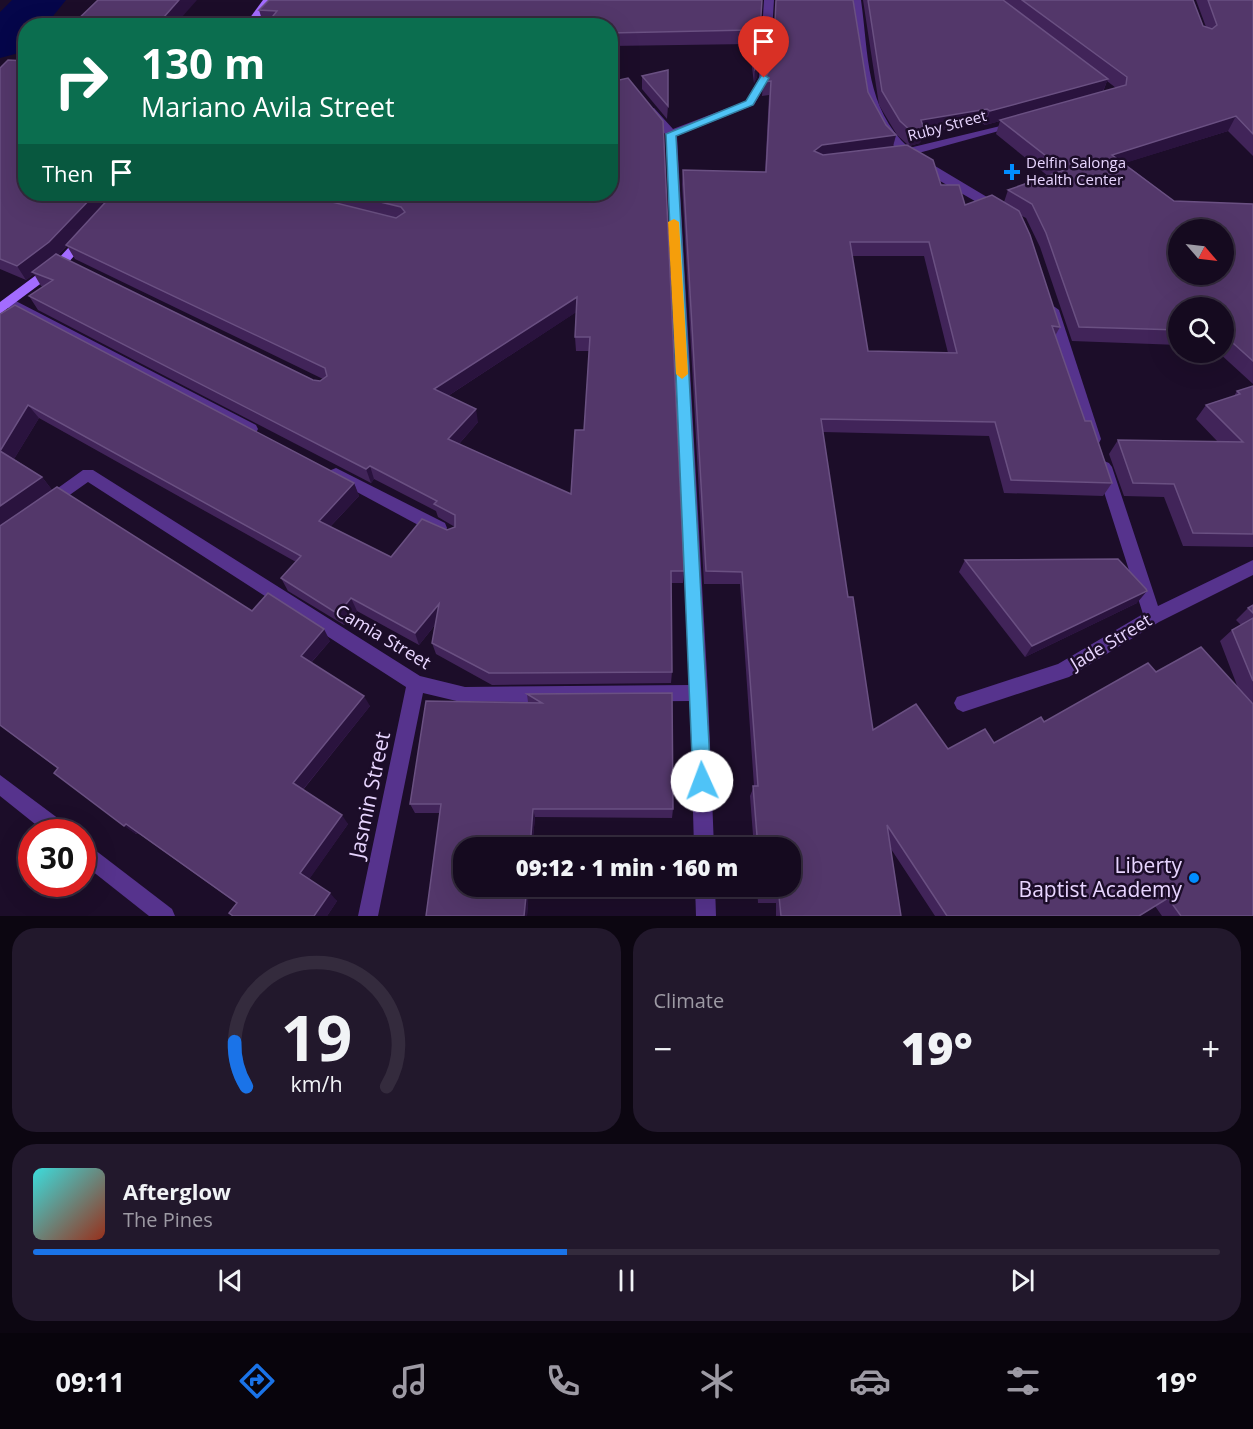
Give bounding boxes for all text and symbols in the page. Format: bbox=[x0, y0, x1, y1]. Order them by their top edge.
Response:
pin bbox=[738, 16, 789, 78]
icon: arrive bbox=[747, 25, 780, 58]
text: 130 m bbox=[141, 34, 265, 91]
icon: right bbox=[42, 42, 120, 120]
text: Mariano Avila Street bbox=[141, 88, 395, 125]
street label: Ruby Street bbox=[905, 105, 988, 145]
place label: Delfin Salonga Health Center bbox=[1026, 152, 1126, 189]
icon: arrive bbox=[105, 156, 138, 189]
text: Then bbox=[42, 158, 93, 188]
marker: Delfin Salonga Health Center bbox=[1003, 163, 1021, 181]
north arrow bbox=[1168, 219, 1234, 285]
map controls bbox=[1168, 219, 1234, 363]
button: search bbox=[1168, 297, 1234, 363]
street label: Camia Street bbox=[331, 598, 436, 674]
street label: Jade Street bbox=[1064, 607, 1156, 676]
street label: Jasmin Street bbox=[341, 729, 396, 863]
position arrow bbox=[670, 749, 734, 813]
speed limit sign: 30 bbox=[18, 819, 96, 897]
place label: Liberty Baptist Academy bbox=[1019, 851, 1182, 903]
text: 09:12 · 1 min · 160 m bbox=[516, 852, 738, 882]
marker: Liberty Baptist Academy bbox=[1187, 871, 1201, 885]
text: Climate bbox=[654, 987, 724, 1014]
text: 19 bbox=[281, 994, 352, 1079]
text: 19° bbox=[901, 1017, 973, 1078]
text: − bbox=[654, 1026, 672, 1071]
text: + bbox=[1201, 1026, 1220, 1071]
text: km/h bbox=[290, 1069, 342, 1098]
text: Afterglow bbox=[123, 1176, 231, 1206]
text: The Pines bbox=[123, 1206, 213, 1233]
icon: previous bbox=[214, 1264, 247, 1297]
icon: pause bbox=[610, 1264, 643, 1297]
icon: next bbox=[1006, 1264, 1039, 1297]
icon: directions bbox=[236, 1360, 278, 1402]
icon: music bbox=[389, 1360, 431, 1402]
icon: phone bbox=[542, 1360, 584, 1402]
icon: climate bbox=[696, 1360, 738, 1402]
icon: car bbox=[849, 1360, 891, 1402]
icon: filters bbox=[1002, 1360, 1044, 1402]
text: 09:11 bbox=[56, 1363, 125, 1400]
text: 19° bbox=[1155, 1363, 1197, 1400]

